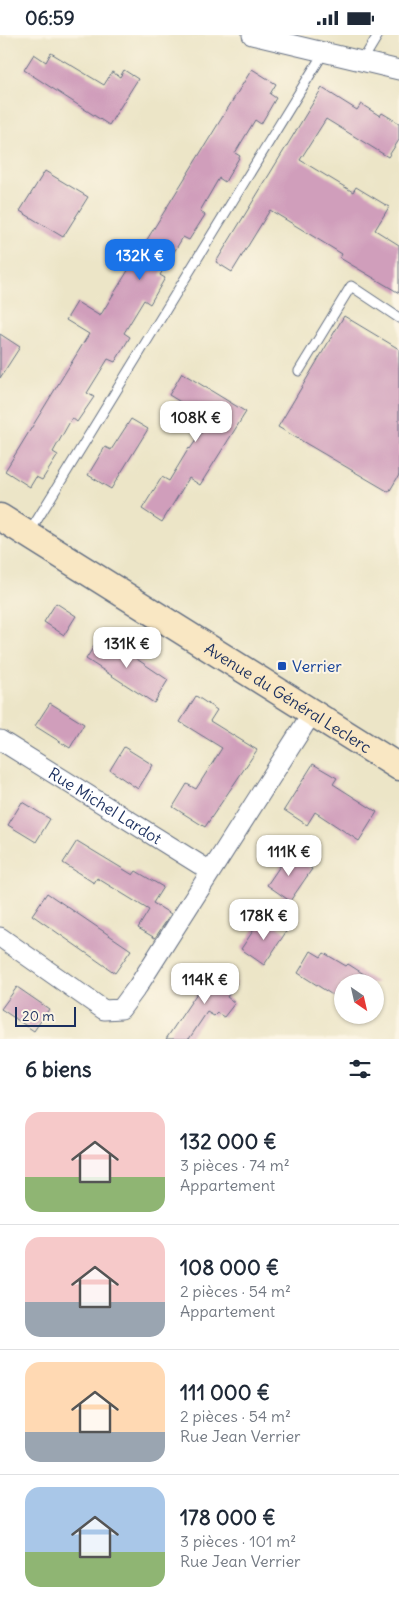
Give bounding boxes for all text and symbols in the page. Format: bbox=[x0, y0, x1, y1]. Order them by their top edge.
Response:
text: 06:59 bbox=[25, 6, 75, 30]
pin: 132K € bbox=[99, 239, 181, 281]
text: 132K € bbox=[116, 245, 164, 265]
pin: 108K € bbox=[155, 401, 237, 443]
text: 108K € bbox=[171, 407, 221, 427]
pin: 131K € bbox=[86, 627, 168, 669]
text: 131K € bbox=[104, 633, 150, 653]
street label: Avenue du Général Leclerc bbox=[201, 638, 375, 757]
place label: Verrier bbox=[292, 656, 342, 676]
marker: Verrier bbox=[276, 660, 288, 672]
street label: Rue Michel Lardot bbox=[45, 763, 166, 849]
pin: 111K € bbox=[248, 835, 330, 877]
text: 111K € bbox=[267, 841, 311, 861]
pin: 178K € bbox=[223, 899, 305, 941]
text: 178K € bbox=[240, 905, 288, 925]
pin: 114K € bbox=[164, 963, 246, 1005]
text: 114K € bbox=[182, 969, 228, 989]
north arrow bbox=[334, 974, 384, 1024]
map controls bbox=[334, 974, 384, 1024]
scale bar bbox=[15, 1004, 76, 1027]
text: 20 m bbox=[22, 1007, 55, 1025]
icon: filters bbox=[346, 1055, 374, 1083]
text: 6 biens bbox=[25, 1056, 91, 1083]
text: 132 000 € bbox=[180, 1128, 277, 1155]
icon: home bbox=[65, 1132, 125, 1192]
text: 3 pièces · 74 m² bbox=[180, 1155, 290, 1175]
text: Appartement bbox=[180, 1175, 275, 1195]
text: 108 000 € bbox=[180, 1254, 279, 1281]
icon: home bbox=[65, 1257, 125, 1317]
text: 2 pièces · 54 m² bbox=[180, 1281, 291, 1301]
text: Appartement bbox=[180, 1301, 275, 1321]
text: 111 000 € bbox=[180, 1379, 270, 1406]
icon: home bbox=[65, 1382, 125, 1442]
text: 2 pièces · 54 m² bbox=[180, 1406, 291, 1426]
text: Rue Jean Verrier bbox=[180, 1426, 301, 1446]
text: 178 000 € bbox=[180, 1504, 276, 1531]
icon: home bbox=[65, 1507, 125, 1567]
text: 3 pièces · 101 m² bbox=[180, 1531, 296, 1551]
text: Rue Jean Verrier bbox=[180, 1551, 301, 1571]

